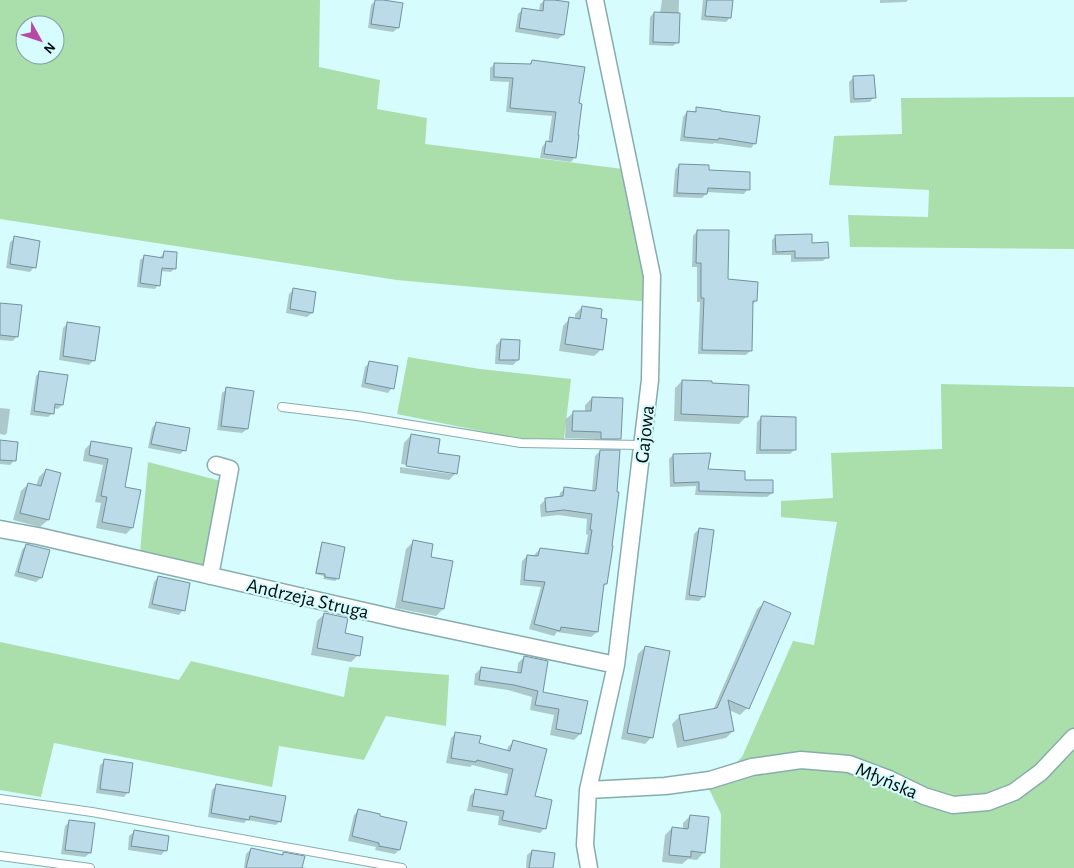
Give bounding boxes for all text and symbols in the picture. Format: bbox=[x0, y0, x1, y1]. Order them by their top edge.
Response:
north arrow bbox=[15, 15, 65, 65]
text: N bbox=[41, 39, 58, 56]
street label: Gajowa bbox=[632, 404, 658, 464]
street label: Andrzeja Struga bbox=[245, 575, 371, 623]
street label: Młyńska bbox=[853, 759, 921, 803]

